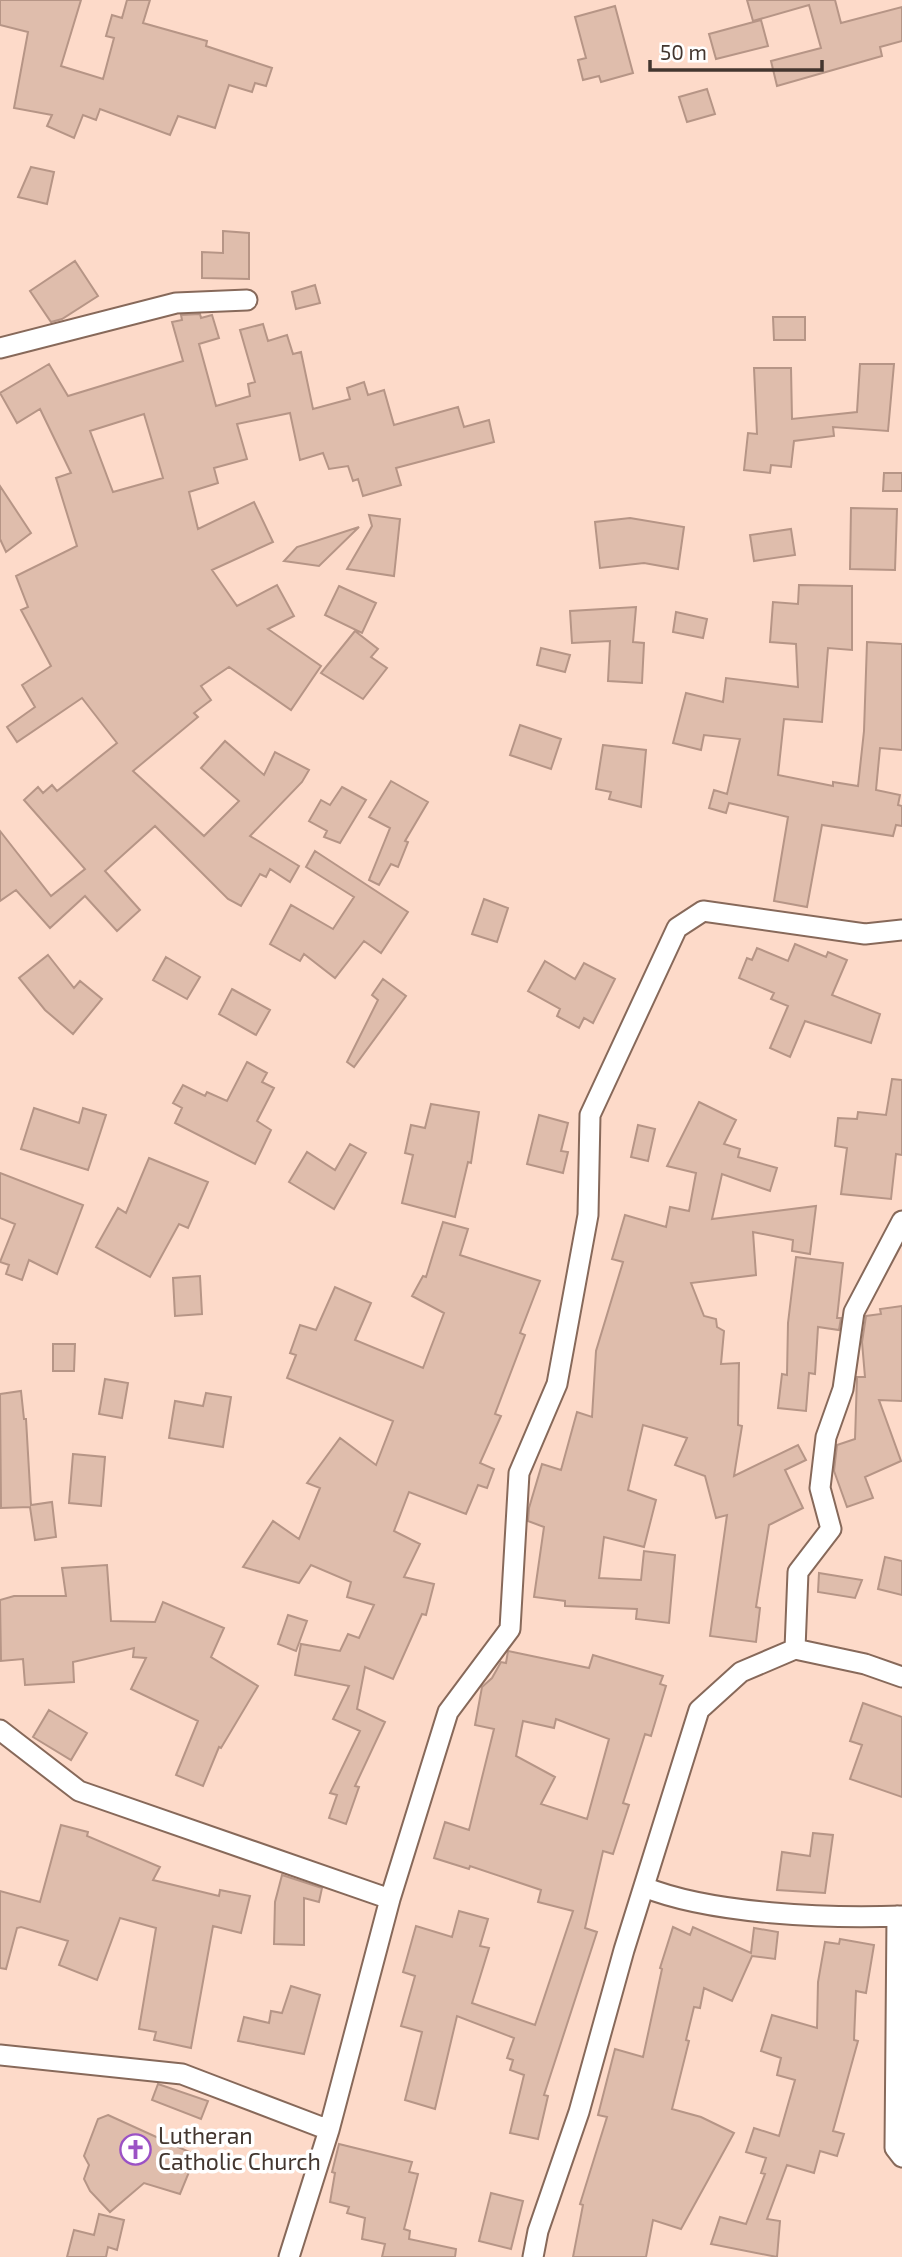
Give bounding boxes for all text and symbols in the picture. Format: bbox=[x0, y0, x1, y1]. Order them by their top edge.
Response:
scale bar bbox=[650, 28, 822, 72]
text: 50 m bbox=[660, 39, 707, 64]
place label: Lutheran Catholic Church bbox=[158, 2121, 321, 2175]
church icon: Lutheran Catholic Church bbox=[118, 2132, 152, 2166]

